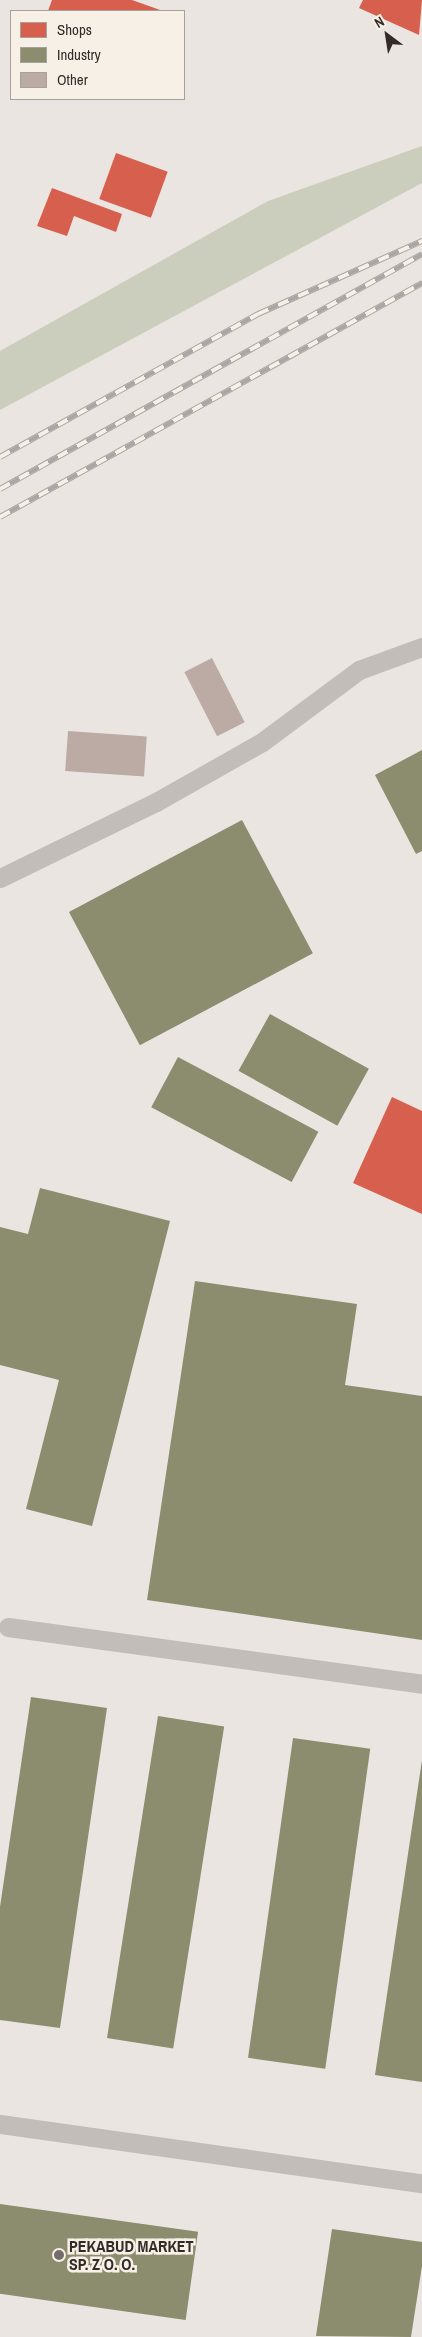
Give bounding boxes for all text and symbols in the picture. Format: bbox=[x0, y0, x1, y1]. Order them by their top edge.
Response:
legend bbox=[10, 10, 185, 100]
north arrow bbox=[362, 10, 412, 60]
text: N bbox=[371, 12, 387, 32]
text: Shops bbox=[57, 19, 92, 40]
text: Industry bbox=[57, 44, 101, 65]
text: Other bbox=[57, 69, 88, 90]
place label: PEKABUD MARKET SP. Z O. O. bbox=[69, 2236, 194, 2274]
marker: PEKABUD MARKET SP. Z O. O. bbox=[53, 2249, 65, 2261]

